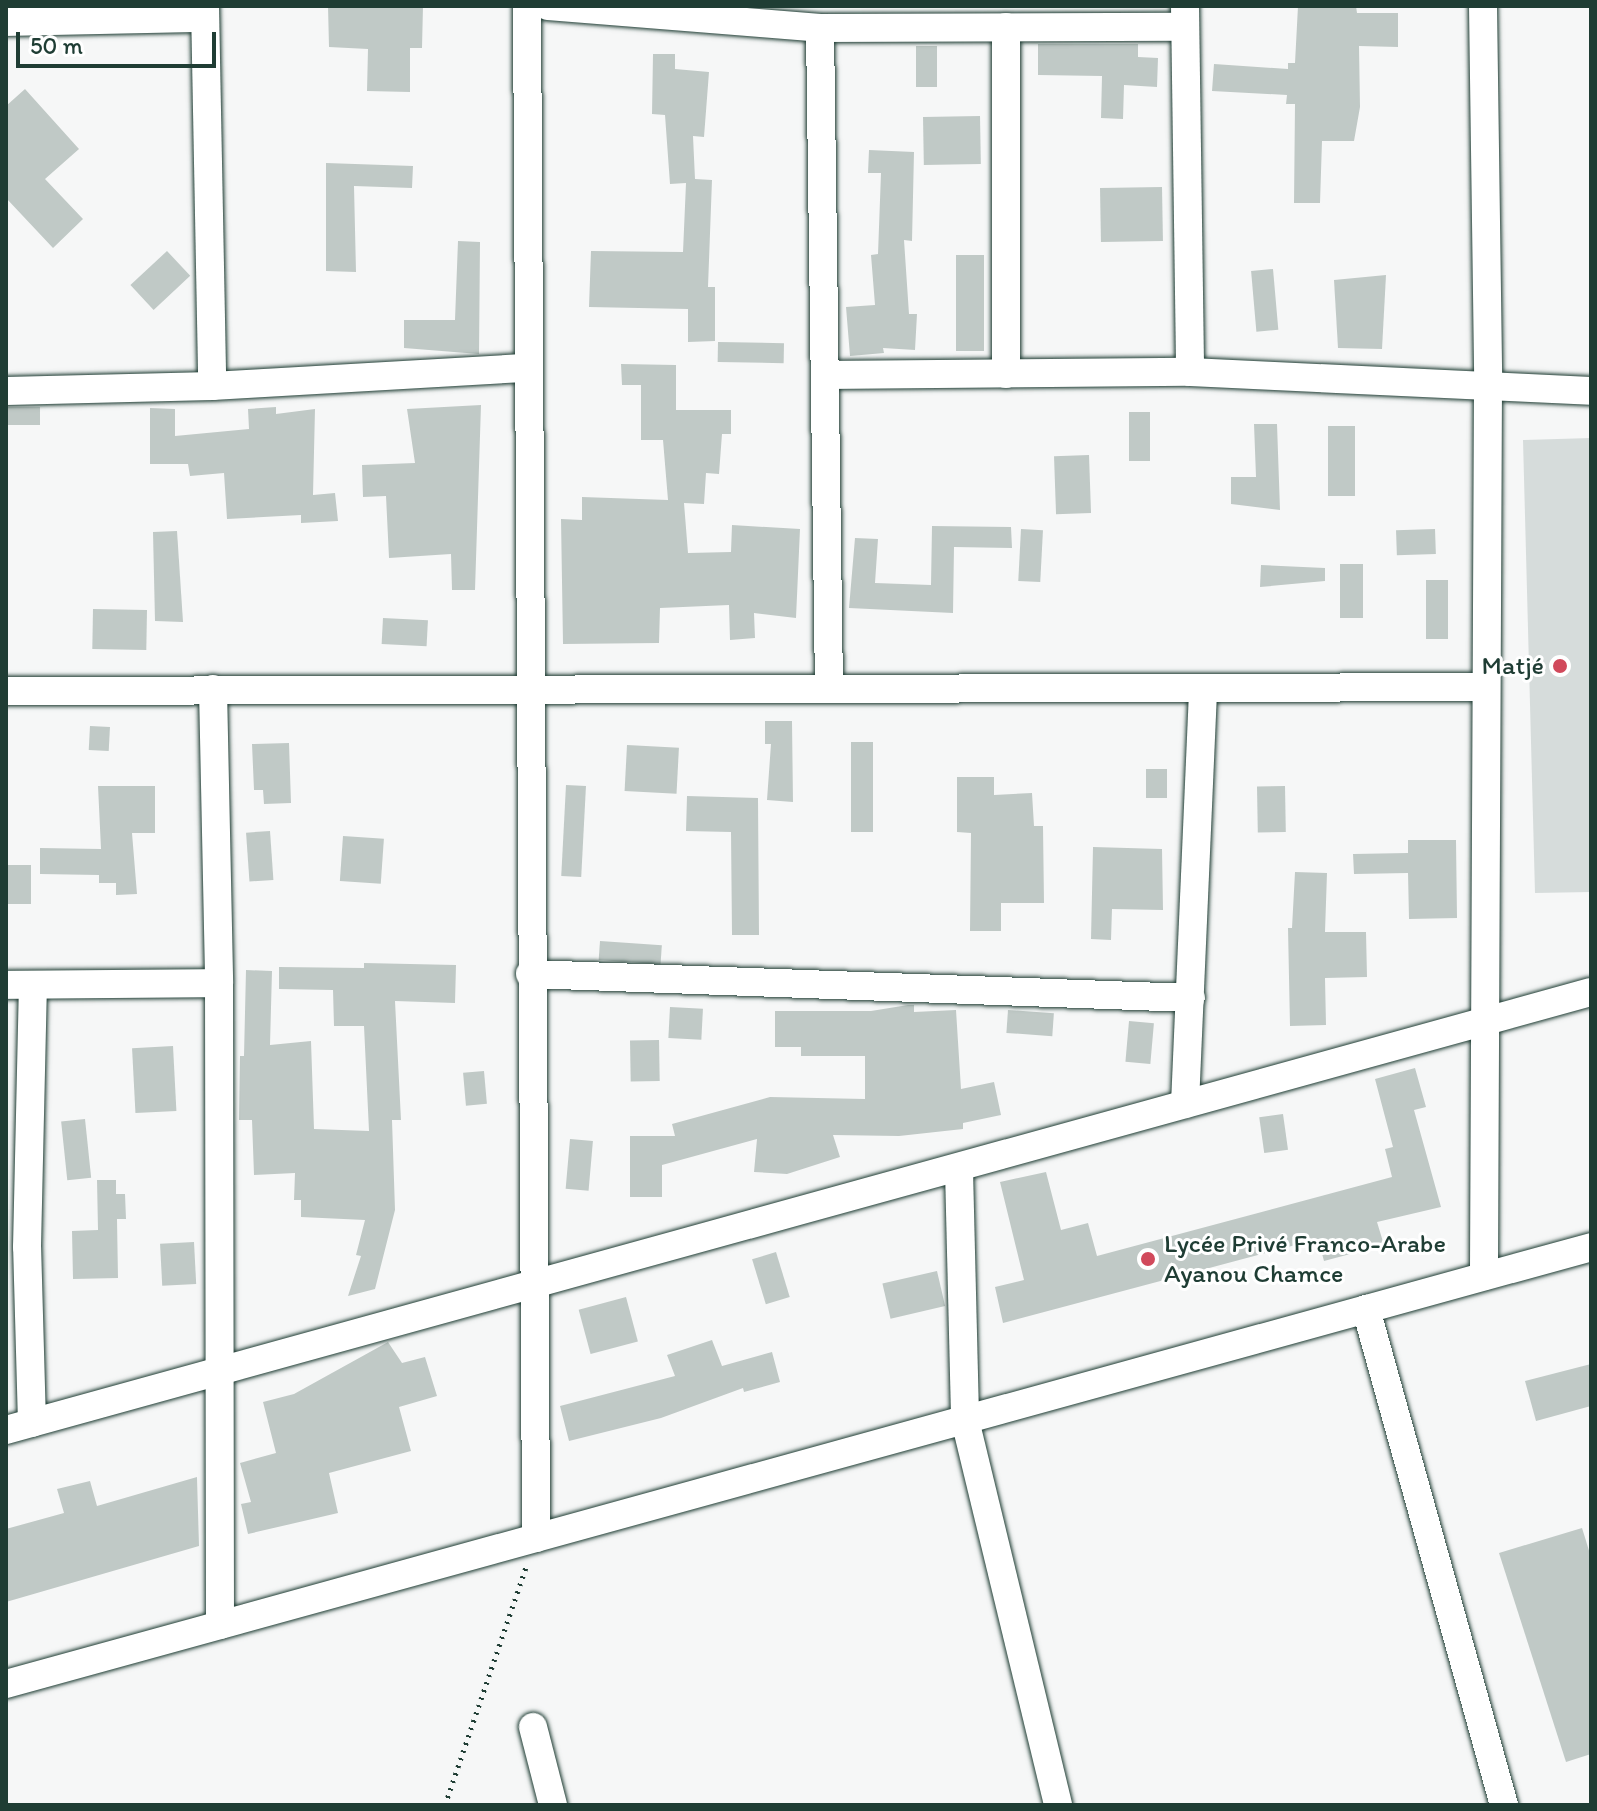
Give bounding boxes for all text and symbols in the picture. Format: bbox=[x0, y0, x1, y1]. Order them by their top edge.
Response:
scale bar bbox=[20, 16, 220, 66]
text: 50 m bbox=[30, 31, 83, 60]
place label: Matjé bbox=[1482, 650, 1544, 682]
marker: Matjé bbox=[1551, 657, 1569, 675]
place label: Lycée Privé Franco-Arabe Ayanou Chamce bbox=[1164, 1228, 1446, 1290]
marker: Lycée Privé Franco-Arabe Ayanou Chamce bbox=[1139, 1250, 1157, 1268]

